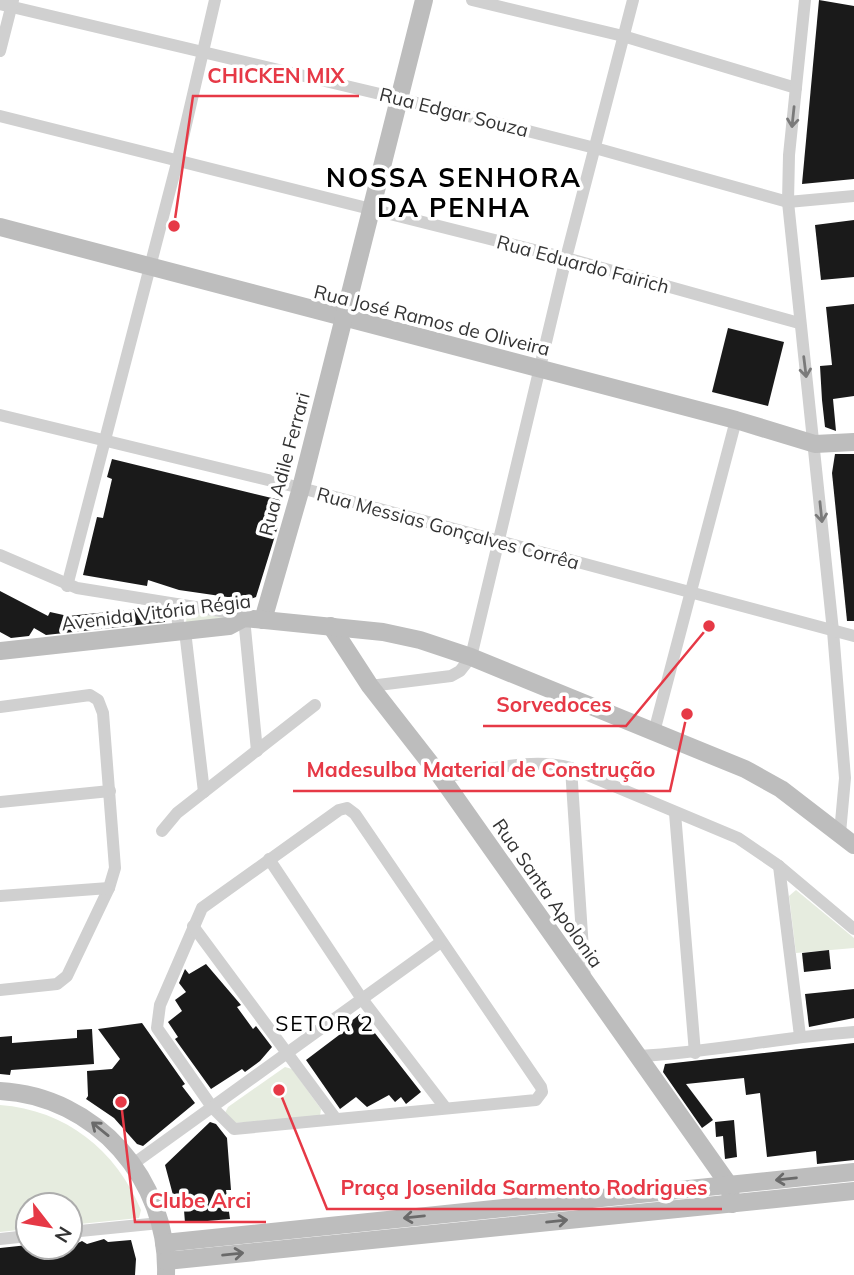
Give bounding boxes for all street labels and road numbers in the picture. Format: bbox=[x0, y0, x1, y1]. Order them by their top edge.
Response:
street label: Rua Edgar Souza bbox=[377, 82, 531, 142]
street label: Rua Eduardo Fairich bbox=[494, 229, 672, 299]
street label: Rua José Ramos de Oliveira bbox=[312, 279, 552, 361]
street label: Rua Adile Ferrari bbox=[253, 390, 315, 538]
street label: Rua Messias Gonçalves Corrêa bbox=[314, 481, 582, 575]
street label: Avenida Vitória Régia bbox=[60, 588, 252, 636]
street label: Rua Santa Apolonia bbox=[488, 814, 608, 972]

